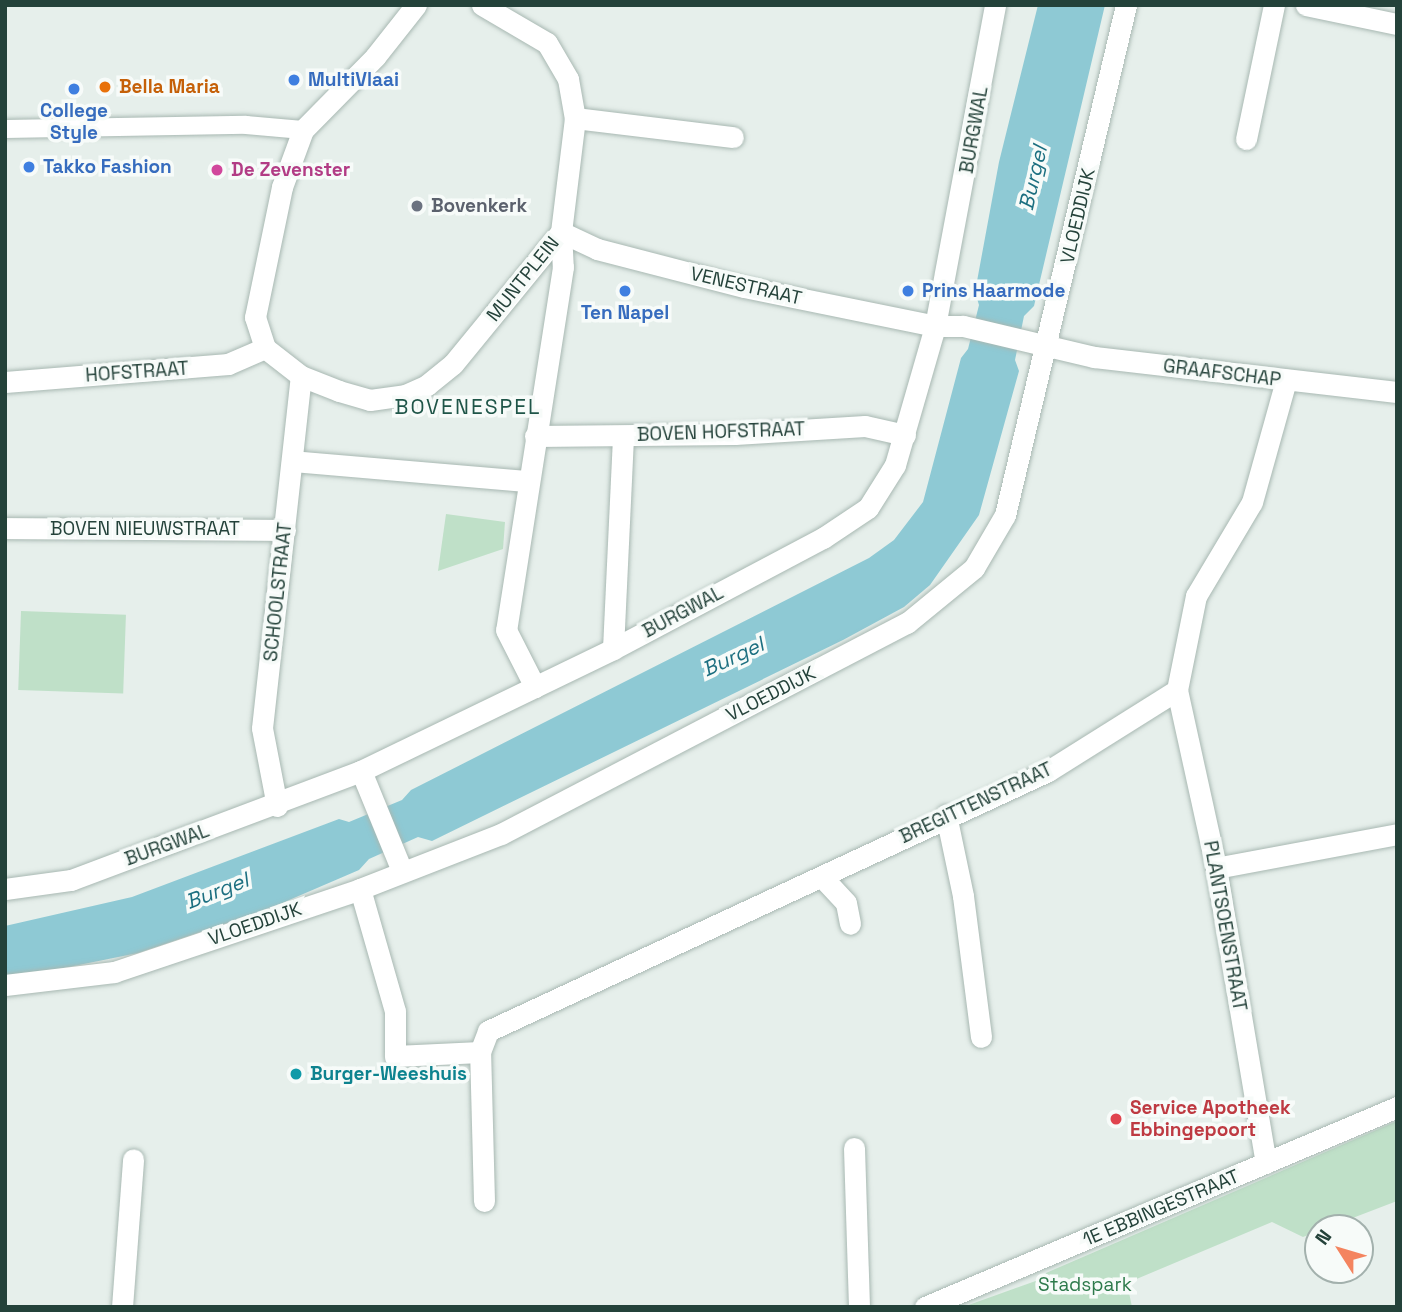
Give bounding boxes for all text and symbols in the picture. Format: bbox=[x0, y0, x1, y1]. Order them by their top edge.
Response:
place label: MultiVlaai bbox=[308, 69, 399, 91]
marker: MultiVlaai bbox=[286, 72, 302, 88]
place label: Bella Maria bbox=[119, 76, 220, 98]
marker: Bella Maria bbox=[97, 79, 113, 95]
marker: College Style bbox=[66, 81, 82, 97]
street label: BURGWAL bbox=[955, 85, 993, 175]
place label: College Style bbox=[40, 100, 108, 144]
water label: Burgel bbox=[1013, 143, 1053, 213]
place label: Takko Fashion bbox=[43, 156, 172, 178]
marker: Takko Fashion bbox=[21, 159, 37, 175]
place label: De Zevenster bbox=[231, 159, 350, 181]
marker: De Zevenster bbox=[209, 162, 225, 178]
street label: VLOEDDIJK bbox=[1056, 166, 1100, 266]
place label: Bovenkerk bbox=[431, 195, 527, 217]
marker: Bovenkerk bbox=[409, 198, 425, 214]
street label: MUNTPLEIN bbox=[482, 232, 564, 326]
street label: VENESTRAAT bbox=[688, 262, 804, 310]
place label: Prins Haarmode bbox=[922, 280, 1065, 302]
marker: Ten Napel bbox=[617, 283, 633, 299]
marker: Prins Haarmode bbox=[900, 283, 916, 299]
place label: Ten Napel bbox=[581, 302, 669, 324]
street label: GRAAFSCHAP bbox=[1162, 354, 1282, 392]
street label: HOFSTRAAT bbox=[85, 357, 189, 387]
district label: BOVENESPEL bbox=[396, 394, 540, 420]
street label: BOVEN HOFSTRAAT bbox=[637, 418, 805, 446]
street label: BOVEN NIEUWSTRAAT bbox=[50, 518, 240, 540]
street label: SCHOOLSTRAAT bbox=[259, 521, 297, 663]
street label: BURGWAL bbox=[639, 581, 727, 643]
water label: Burgel bbox=[698, 632, 768, 682]
street label: VLOEDDIJK bbox=[722, 662, 820, 726]
street label: BREGITTENSTRAAT bbox=[896, 758, 1056, 848]
street label: BURGWAL bbox=[122, 819, 212, 871]
street label: PLANTSOENSTRAAT bbox=[1199, 839, 1251, 1013]
water label: Burgel bbox=[182, 868, 252, 914]
street label: VLOEDDIJK bbox=[205, 897, 305, 951]
place label: Burger-Weeshuis bbox=[310, 1063, 467, 1085]
marker: Burger-Weeshuis bbox=[288, 1066, 304, 1082]
place label: Service Apotheek Ebbingepoort bbox=[1130, 1097, 1291, 1141]
marker: Service Apotheek Ebbingepoort bbox=[1108, 1111, 1124, 1127]
street label: 1E EBBINGESTRAAT bbox=[1079, 1165, 1243, 1251]
north arrow bbox=[1304, 1214, 1374, 1284]
text: N bbox=[1310, 1225, 1337, 1250]
park label: Stadspark bbox=[1038, 1274, 1132, 1296]

